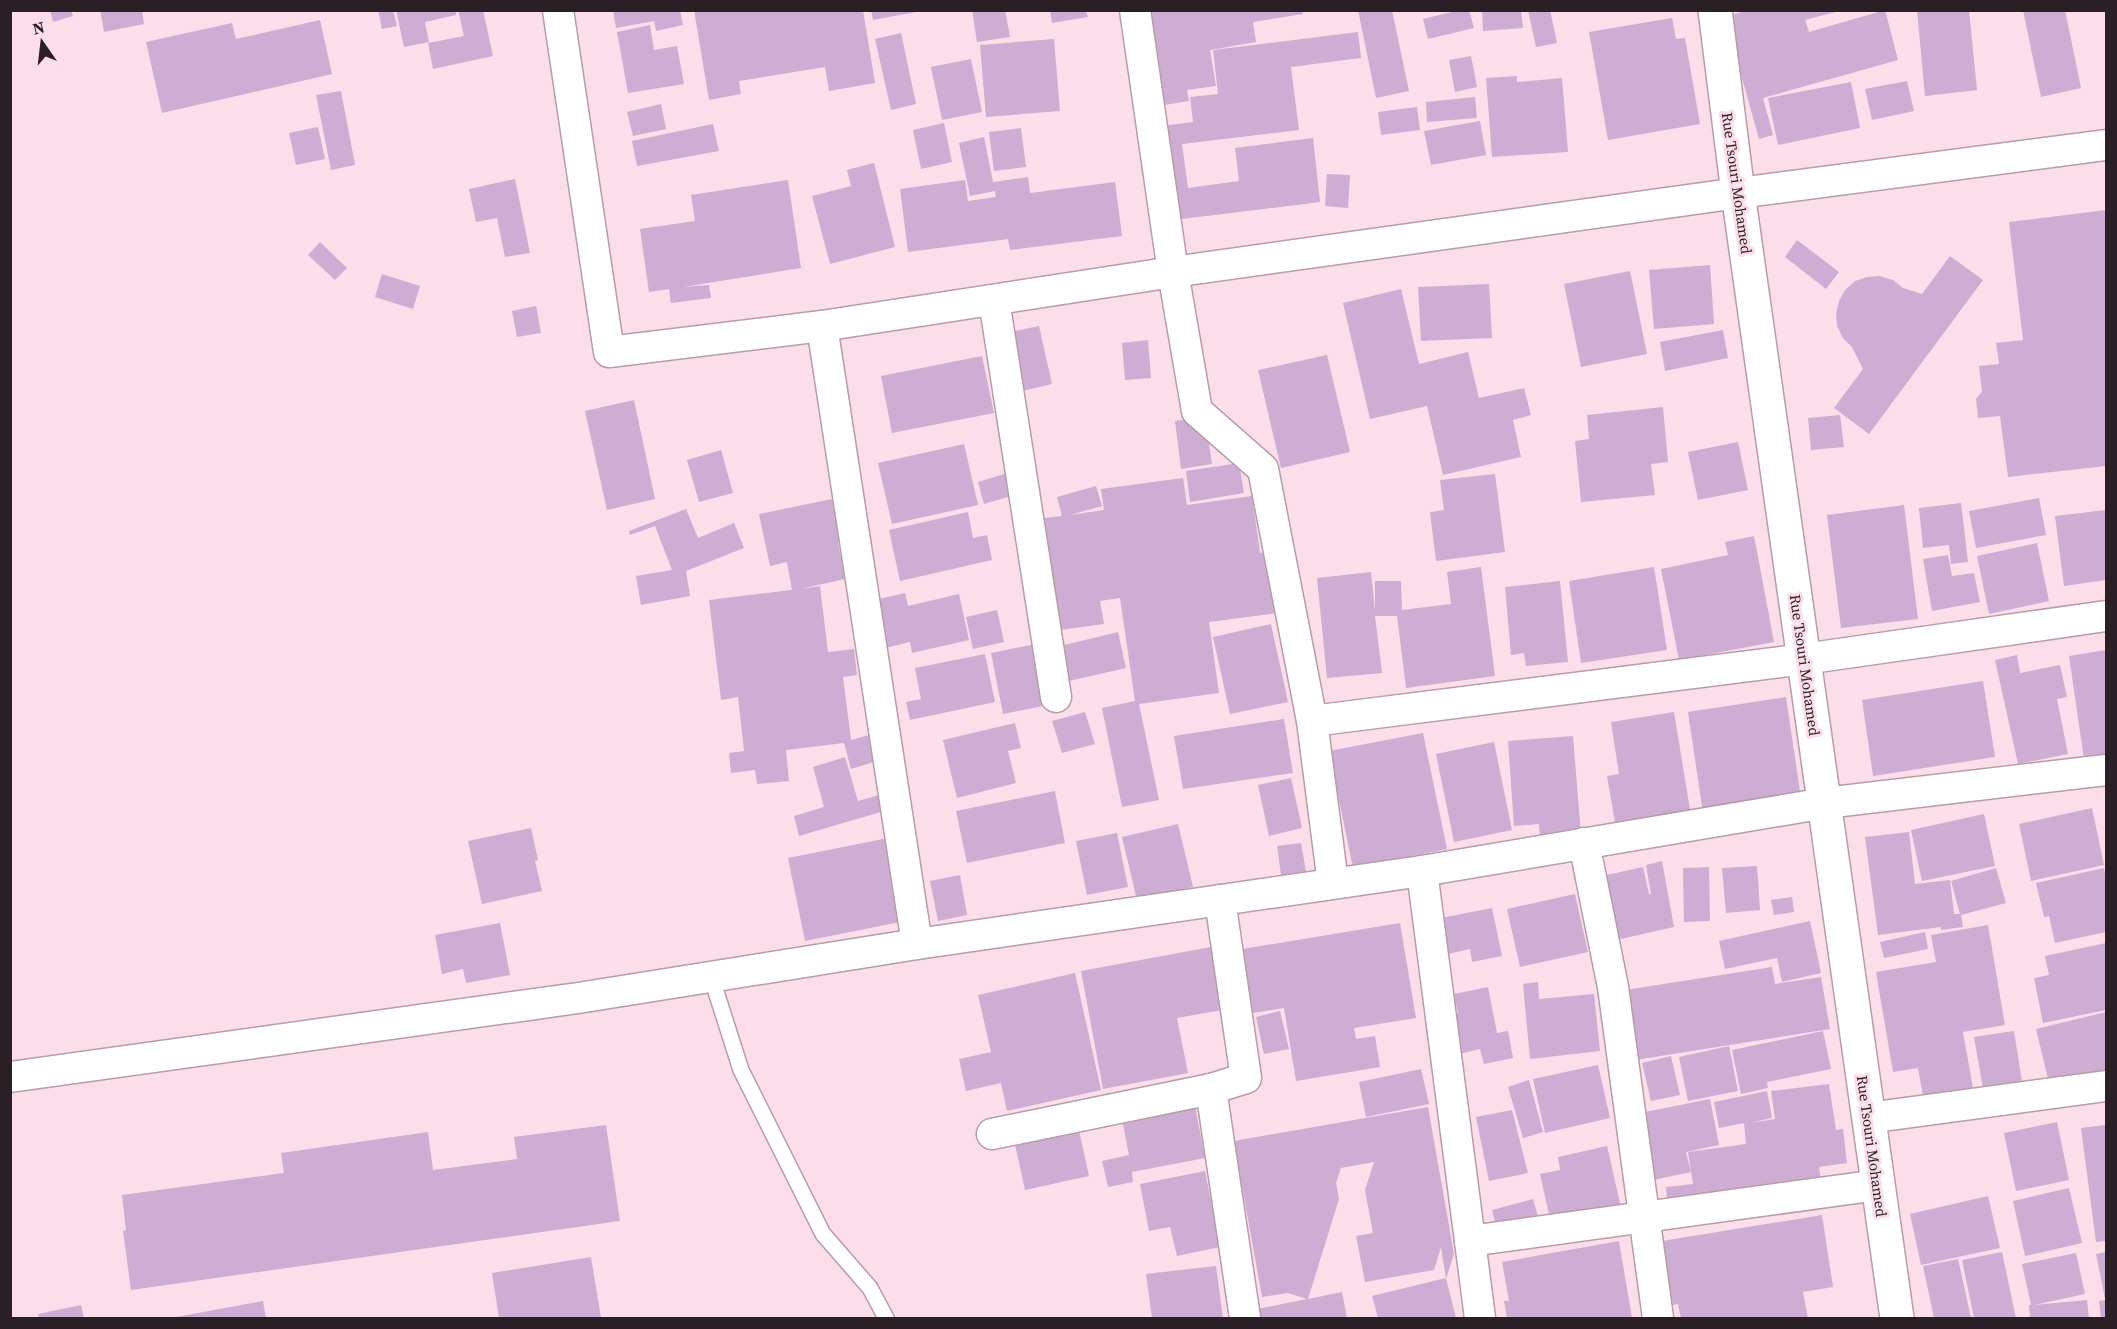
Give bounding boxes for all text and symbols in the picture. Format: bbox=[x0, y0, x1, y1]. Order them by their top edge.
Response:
north arrow bbox=[12, 12, 72, 72]
text: N bbox=[30, 15, 47, 40]
street label: Rue Tsouri Mohamed bbox=[1717, 111, 1757, 256]
street label: Rue Tsouri Mohamed bbox=[1785, 593, 1825, 738]
street label: Rue Tsouri Mohamed bbox=[1852, 1074, 1892, 1219]

